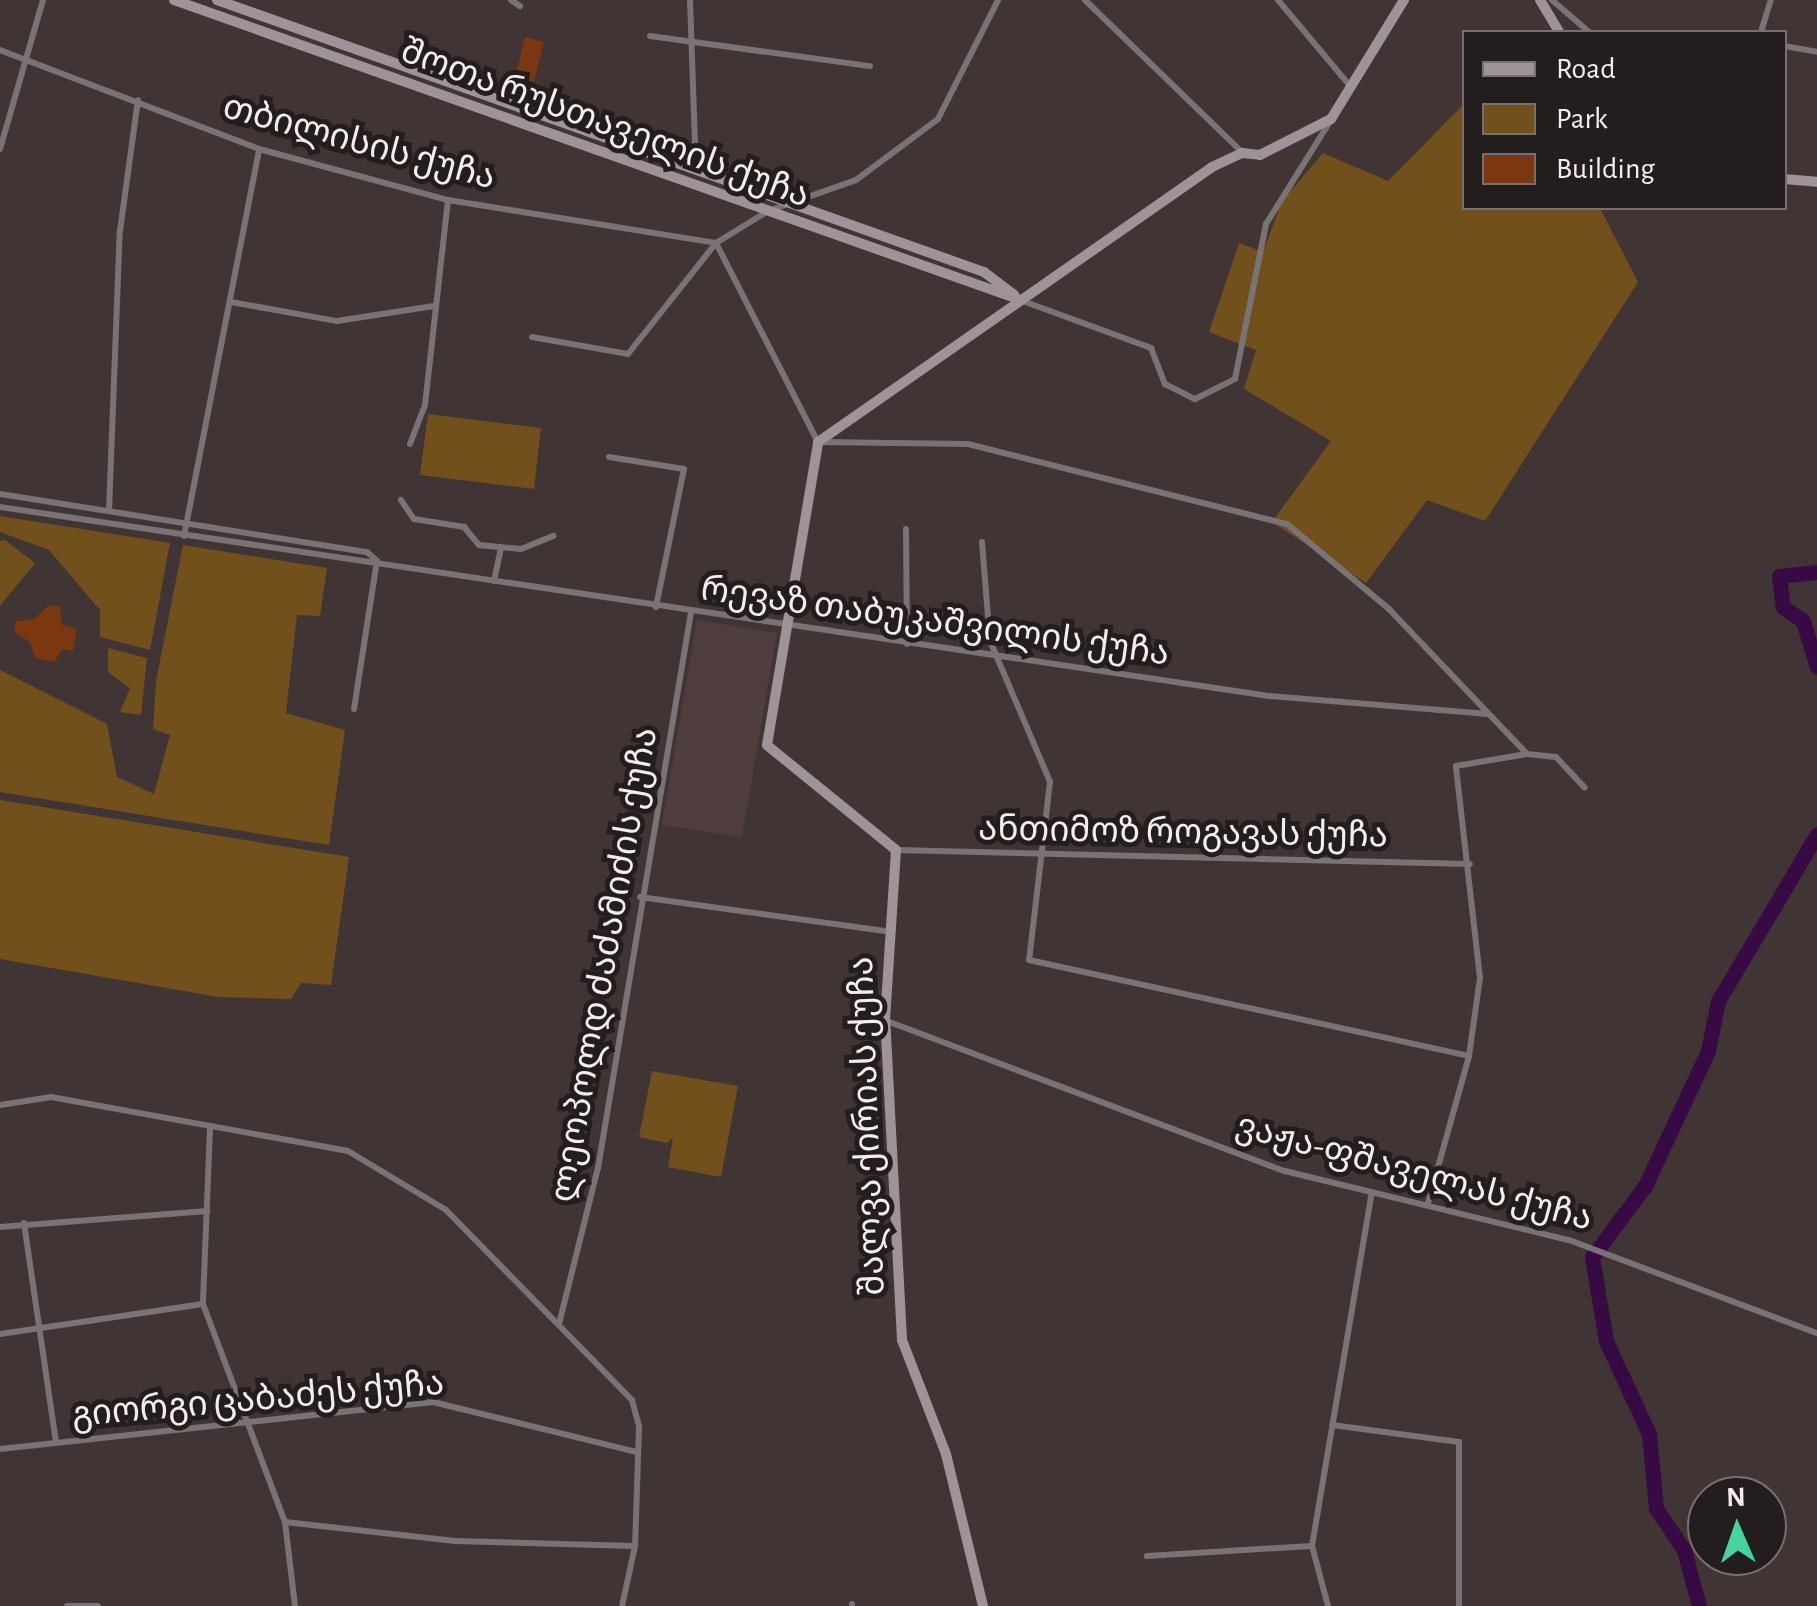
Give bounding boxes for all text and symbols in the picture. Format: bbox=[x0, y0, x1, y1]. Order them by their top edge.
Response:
street label: შოთა რუსთაველის ქუჩა bbox=[395, 30, 815, 218]
legend bbox=[1462, 30, 1787, 210]
text: Road bbox=[1556, 54, 1616, 84]
street label: თბილისის ქუჩა bbox=[218, 86, 500, 200]
text: Park bbox=[1556, 104, 1608, 134]
text: Building bbox=[1556, 154, 1655, 184]
street label: რევაზ თაბუკაშვილის ქუჩა bbox=[698, 568, 1172, 676]
street label: ლეოპოლდ ძაძამიძის ქუჩა bbox=[543, 724, 667, 1206]
street label: ანთიმოზ როგავას ქუჩა bbox=[978, 808, 1388, 858]
street label: შალვა ქირიას ქუჩა bbox=[841, 956, 895, 1296]
street label: ვაჟა-ფშაველას ქუჩა bbox=[1231, 1105, 1597, 1241]
street label: გიორგი ცაბაძეს ქუჩა bbox=[70, 1363, 446, 1437]
north arrow bbox=[1687, 1476, 1787, 1576]
text: N bbox=[1726, 1484, 1746, 1512]

